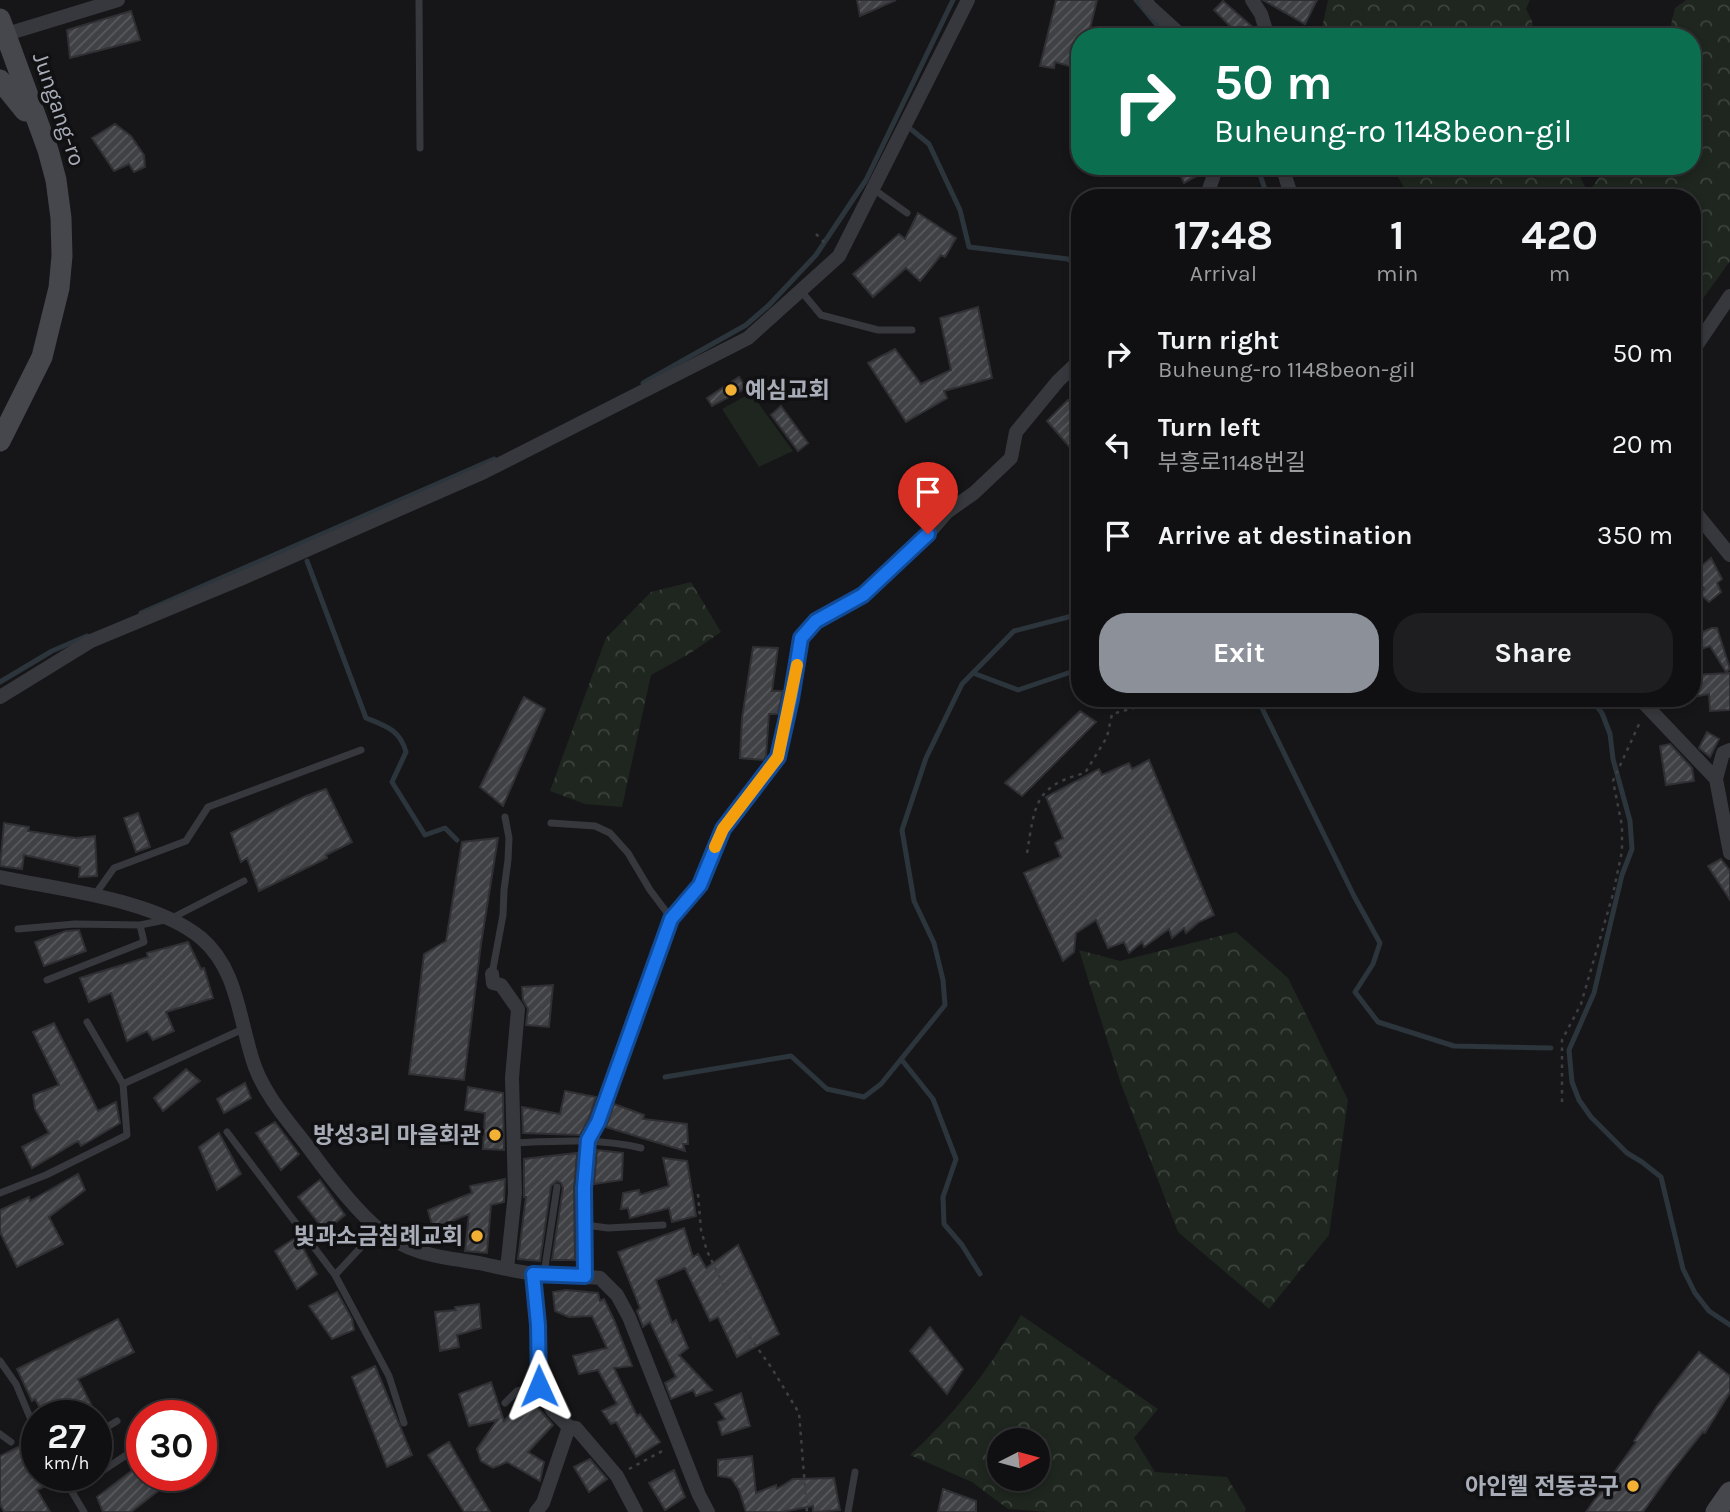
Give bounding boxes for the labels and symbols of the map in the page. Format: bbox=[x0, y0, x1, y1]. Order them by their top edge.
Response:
street label: Jungang-ro bbox=[27, 49, 91, 169]
place label: 예심교회 bbox=[745, 377, 830, 404]
marker: 예심교회 bbox=[723, 382, 739, 398]
pin bbox=[898, 462, 958, 534]
place label: 방성3리 마을회관 bbox=[313, 1122, 481, 1149]
marker: 방성3리 마을회관 bbox=[487, 1127, 503, 1143]
place label: 빛과소금침례교회 bbox=[294, 1223, 463, 1250]
marker: 빛과소금침례교회 bbox=[469, 1228, 485, 1244]
position arrow bbox=[502, 1349, 576, 1423]
speed limit sign: 30 bbox=[126, 1400, 217, 1491]
north arrow bbox=[987, 1428, 1050, 1491]
place label: 아인헬 전동공구 bbox=[1465, 1473, 1619, 1500]
marker: 아인헬 전동공구 bbox=[1625, 1478, 1641, 1494]

